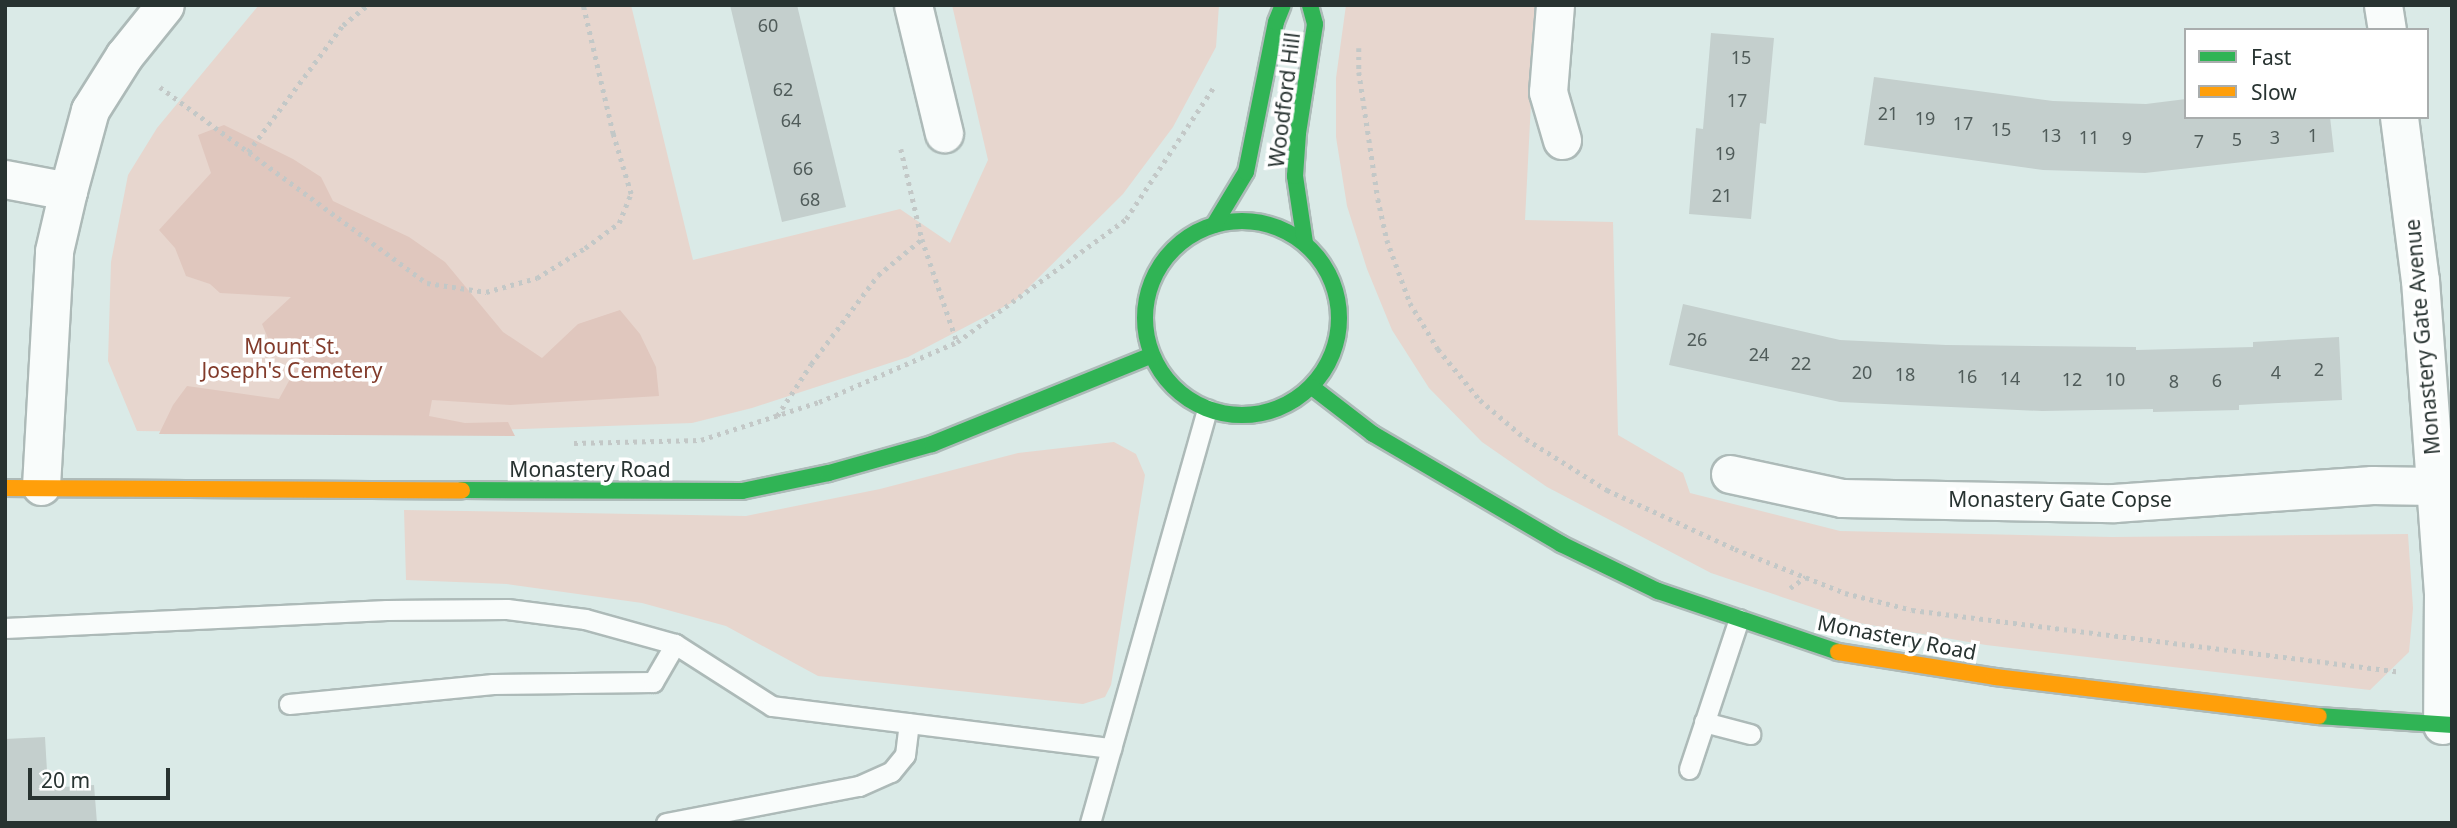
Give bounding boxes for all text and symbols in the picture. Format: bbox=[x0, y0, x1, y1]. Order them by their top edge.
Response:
house number: 60 bbox=[758, 14, 778, 36]
legend bbox=[2184, 28, 2429, 119]
street label: Woodford Hill bbox=[1263, 31, 1305, 169]
text: Fast bbox=[2251, 43, 2291, 71]
house number: 15 bbox=[1731, 46, 1751, 68]
house number: 62 bbox=[773, 78, 793, 100]
text: Slow bbox=[2251, 78, 2297, 106]
house number: 17 bbox=[1727, 89, 1747, 111]
house number: 21 bbox=[1878, 102, 1898, 124]
house number: 19 bbox=[1915, 107, 1935, 129]
house number: 64 bbox=[781, 109, 801, 131]
house number: 17 bbox=[1953, 112, 1973, 134]
house number: 15 bbox=[1991, 118, 2011, 140]
house number: 13 bbox=[2041, 124, 2061, 146]
house number: 1 bbox=[2308, 124, 2318, 146]
house number: 11 bbox=[2079, 126, 2099, 148]
house number: 3 bbox=[2270, 126, 2280, 148]
house number: 9 bbox=[2122, 127, 2132, 149]
house number: 5 bbox=[2232, 128, 2242, 150]
house number: 7 bbox=[2194, 130, 2204, 152]
house number: 19 bbox=[1715, 142, 1735, 164]
house number: 66 bbox=[793, 157, 813, 179]
house number: 21 bbox=[1712, 184, 1732, 206]
house number: 68 bbox=[800, 188, 820, 210]
street label: Monastery Gate Avenue bbox=[2399, 218, 2445, 456]
house number: 26 bbox=[1687, 328, 1707, 350]
park label: Mount St. Joseph's Cemetery bbox=[201, 333, 383, 383]
house number: 24 bbox=[1749, 343, 1769, 365]
house number: 22 bbox=[1791, 352, 1811, 374]
house number: 2 bbox=[2314, 358, 2324, 380]
house number: 20 bbox=[1852, 361, 1872, 383]
house number: 4 bbox=[2271, 361, 2281, 383]
house number: 18 bbox=[1895, 363, 1915, 385]
house number: 16 bbox=[1957, 365, 1977, 387]
house number: 14 bbox=[2000, 367, 2020, 389]
house number: 12 bbox=[2062, 368, 2082, 390]
house number: 10 bbox=[2105, 368, 2125, 390]
house number: 6 bbox=[2212, 369, 2222, 391]
house number: 8 bbox=[2169, 370, 2179, 392]
street label: Monastery Road bbox=[509, 456, 671, 482]
street label: Monastery Gate Copse bbox=[1948, 486, 2172, 512]
street label: Monastery Road bbox=[1815, 609, 1979, 665]
scale bar bbox=[32, 754, 173, 798]
text: 20 m bbox=[41, 766, 90, 794]

